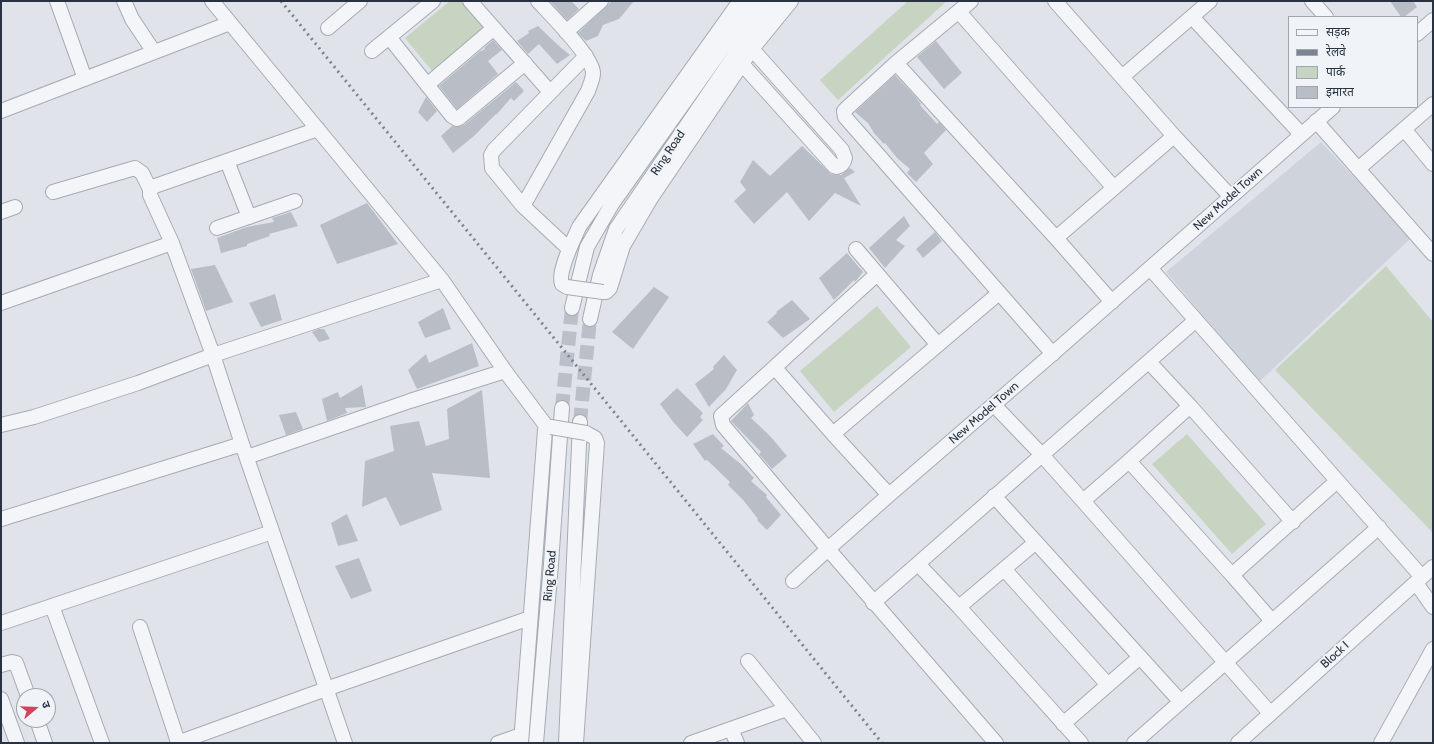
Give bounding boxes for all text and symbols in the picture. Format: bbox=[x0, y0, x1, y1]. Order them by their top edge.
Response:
legend bbox=[1288, 16, 1418, 108]
text: सड़क bbox=[1326, 24, 1350, 39]
text: रेलवे bbox=[1326, 44, 1346, 59]
text: पार्क bbox=[1326, 64, 1345, 79]
text: इमारत bbox=[1326, 84, 1354, 99]
street label: Ring Road bbox=[648, 128, 688, 178]
street label: New Model Town bbox=[1191, 164, 1265, 234]
street label: New Model Town bbox=[946, 379, 1022, 447]
street label: Ring Road bbox=[541, 550, 559, 602]
street label: Block I bbox=[1318, 639, 1352, 671]
north arrow bbox=[16, 688, 56, 728]
text: उ bbox=[39, 699, 54, 710]

